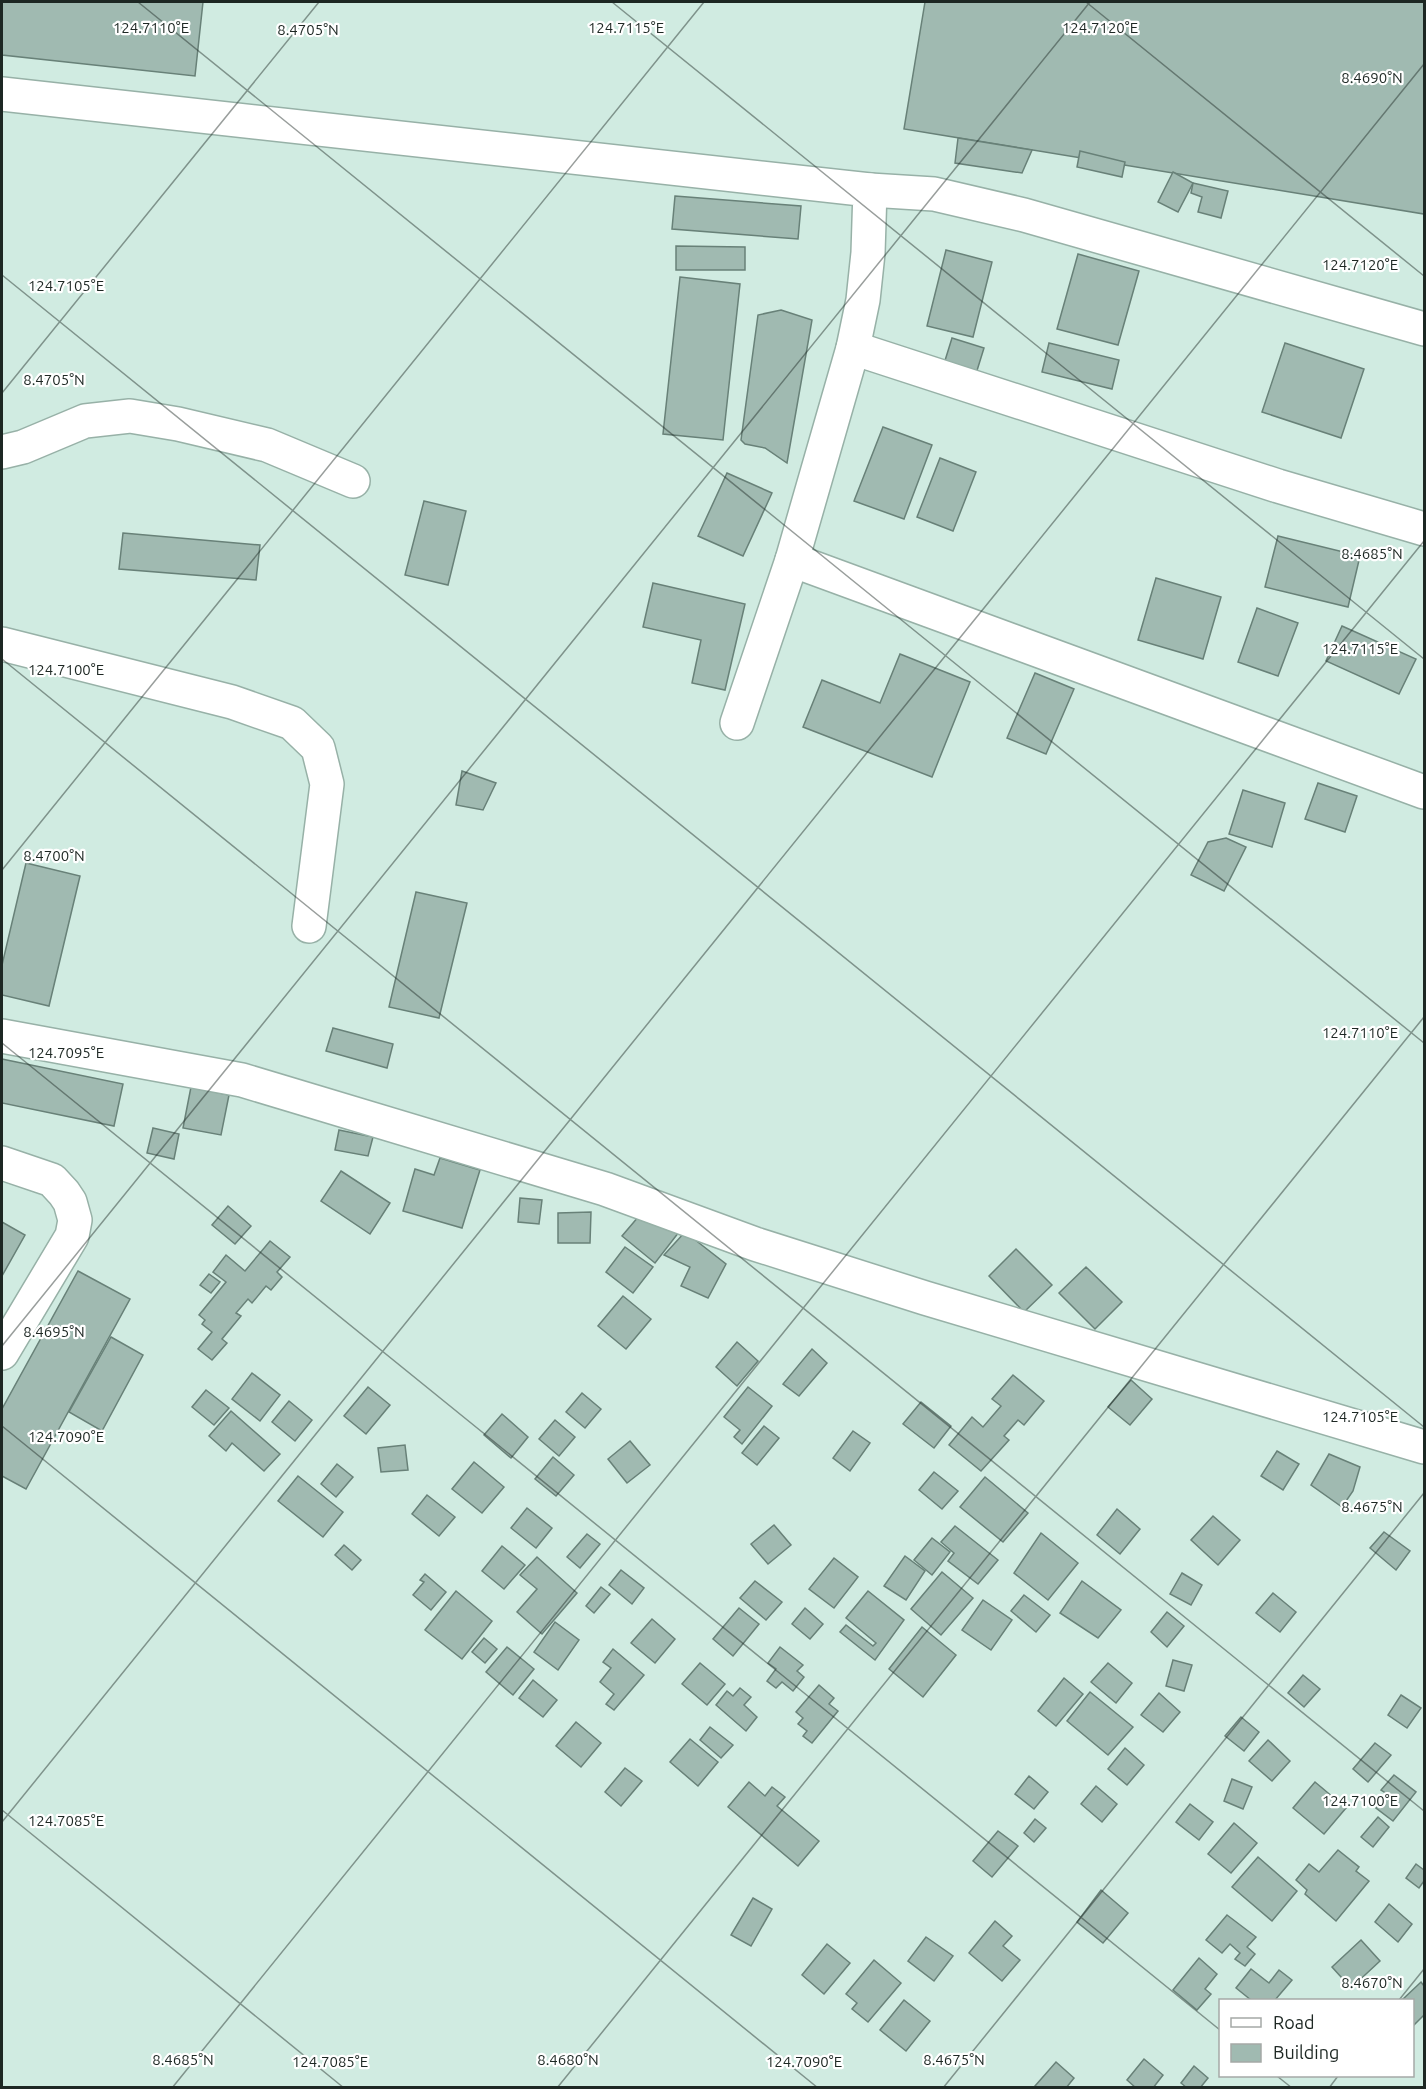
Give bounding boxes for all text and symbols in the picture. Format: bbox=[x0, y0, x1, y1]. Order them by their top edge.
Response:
text: 124.7110°E bbox=[113, 19, 189, 36]
text: 124.7115°E bbox=[588, 19, 664, 36]
text: 124.7120°E bbox=[1062, 19, 1138, 36]
text: 8.4705°N bbox=[277, 21, 339, 38]
text: 8.4690°N bbox=[1341, 69, 1403, 86]
text: 124.7120°E bbox=[1322, 256, 1398, 273]
text: 124.7105°E bbox=[28, 277, 104, 294]
text: 8.4705°N bbox=[23, 371, 85, 388]
text: 8.4685°N bbox=[1341, 545, 1403, 562]
text: 124.7115°E bbox=[1322, 640, 1398, 657]
text: 124.7100°E bbox=[28, 661, 104, 678]
text: 8.4700°N bbox=[23, 847, 85, 864]
text: 124.7110°E bbox=[1322, 1024, 1398, 1041]
text: 124.7095°E bbox=[28, 1044, 104, 1061]
text: 8.4695°N bbox=[23, 1323, 85, 1340]
text: 124.7105°E bbox=[1322, 1408, 1398, 1425]
text: 124.7090°E bbox=[28, 1428, 104, 1445]
text: 8.4675°N bbox=[1341, 1498, 1403, 1515]
text: 124.7100°E bbox=[1322, 1792, 1398, 1809]
text: 124.7085°E bbox=[28, 1812, 104, 1829]
text: 8.4670°N bbox=[1341, 1974, 1403, 1991]
legend bbox=[1219, 1999, 1414, 2077]
text: Road bbox=[1273, 2012, 1315, 2032]
text: Building bbox=[1273, 2042, 1339, 2062]
text: 8.4685°N bbox=[152, 2051, 214, 2068]
text: 8.4680°N bbox=[537, 2051, 599, 2068]
text: 8.4675°N bbox=[923, 2051, 985, 2068]
text: 124.7085°E bbox=[292, 2053, 368, 2070]
text: 124.7090°E bbox=[766, 2053, 842, 2070]

